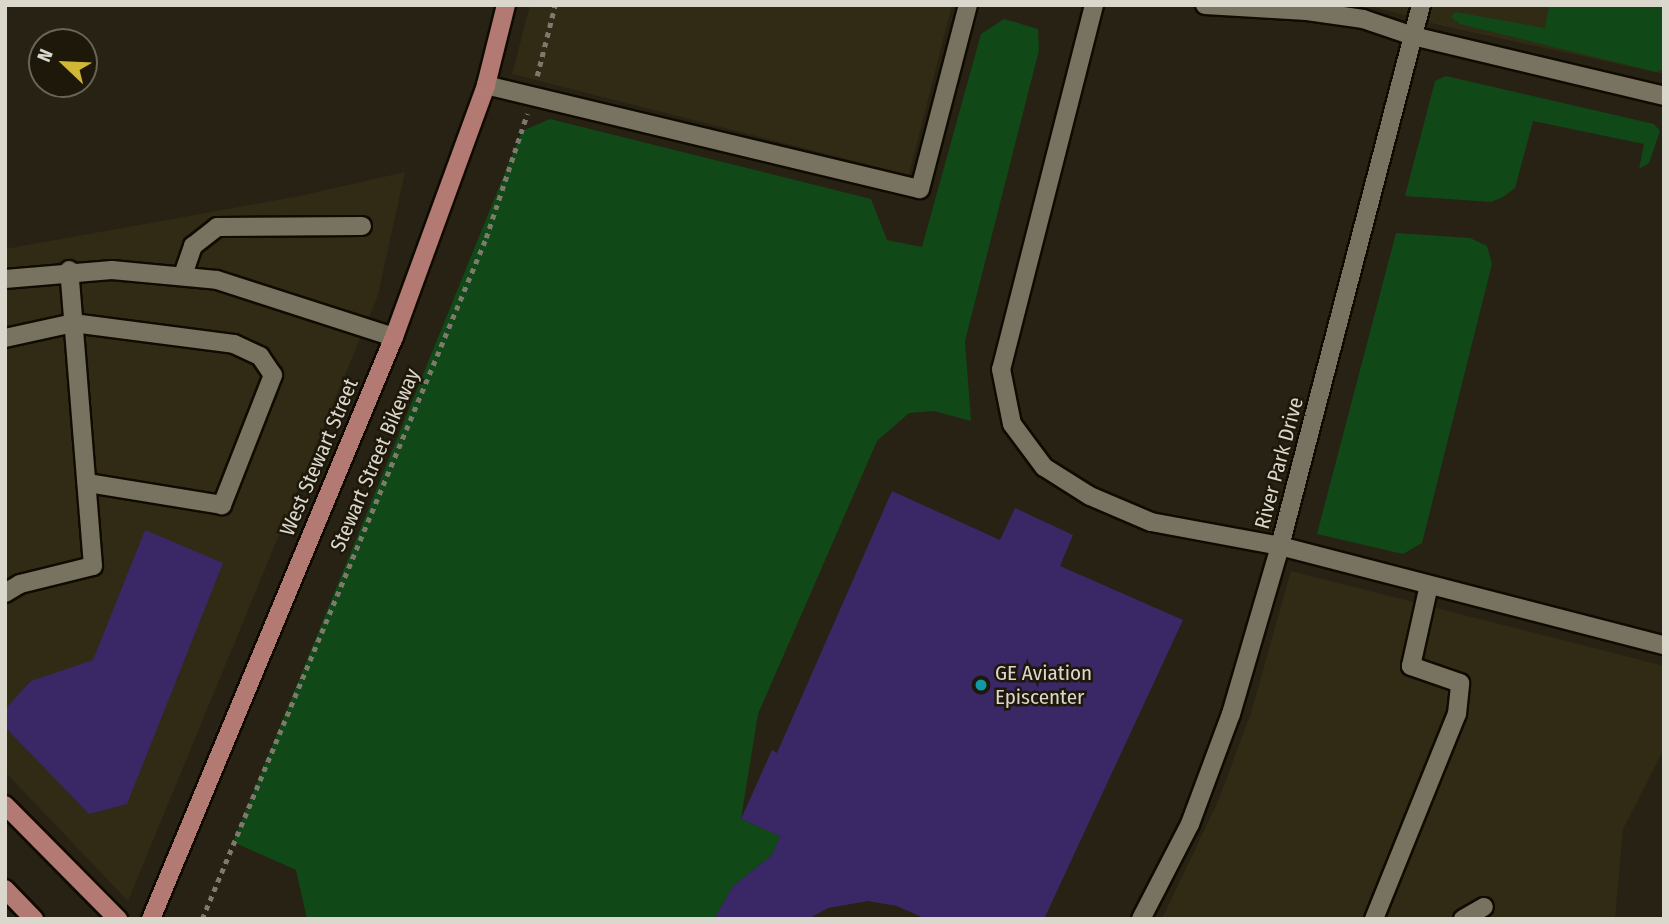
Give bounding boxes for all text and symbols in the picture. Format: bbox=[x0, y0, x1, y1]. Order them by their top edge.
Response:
north arrow bbox=[28, 28, 98, 98]
text: N bbox=[32, 46, 58, 65]
street label: Stewart Street Bikeway bbox=[325, 365, 425, 555]
street label: West Stewart Street bbox=[274, 375, 364, 539]
street label: River Park Drive bbox=[1249, 394, 1309, 532]
place label: GE Aviation Episcenter bbox=[995, 660, 1092, 710]
marker: GE Aviation Episcenter bbox=[973, 677, 989, 693]

